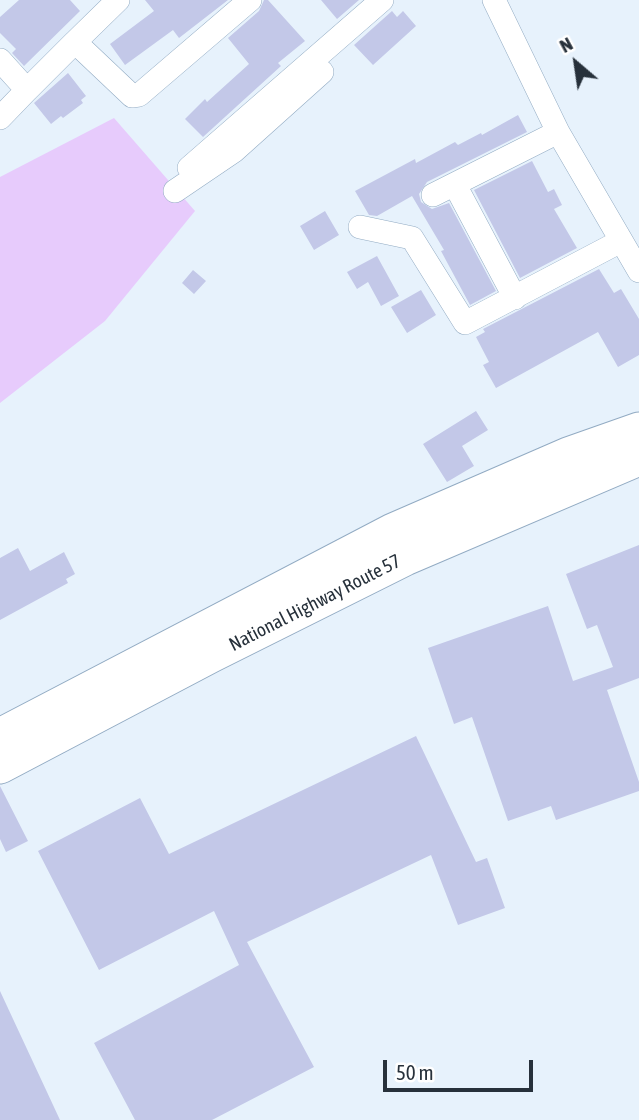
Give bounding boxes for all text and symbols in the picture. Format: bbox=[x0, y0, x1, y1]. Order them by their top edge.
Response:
north arrow bbox=[541, 28, 611, 98]
text: N bbox=[556, 32, 576, 57]
street label: National Highway Route 57 bbox=[225, 550, 405, 656]
scale bar bbox=[387, 1046, 538, 1090]
text: 50 m bbox=[396, 1060, 434, 1084]

